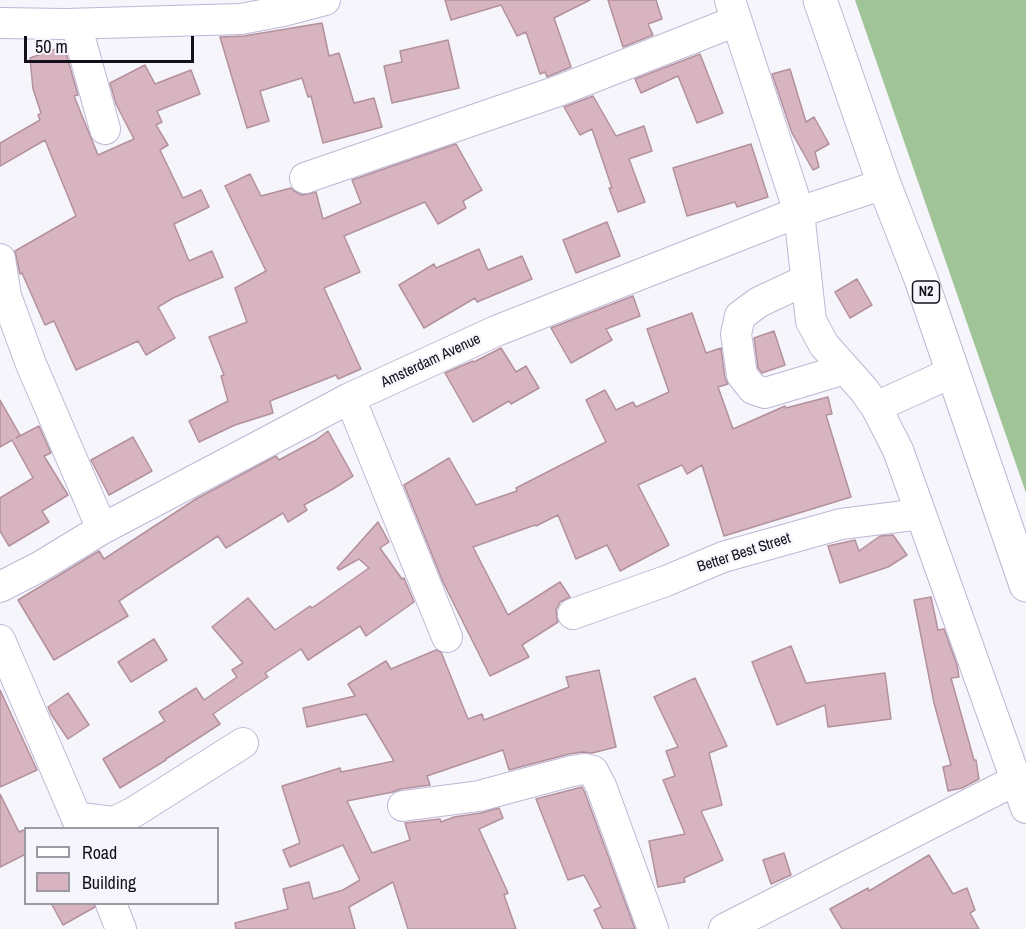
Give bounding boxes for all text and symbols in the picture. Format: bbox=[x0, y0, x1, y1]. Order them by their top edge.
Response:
scale bar bbox=[27, 24, 196, 62]
text: 50 m bbox=[35, 34, 68, 59]
road number: N2 bbox=[912, 281, 940, 303]
street label: Amsterdam Avenue bbox=[378, 330, 484, 392]
street label: Better Best Street bbox=[695, 529, 793, 577]
legend bbox=[24, 827, 219, 905]
text: Road bbox=[82, 840, 117, 865]
text: Building bbox=[82, 870, 136, 895]

